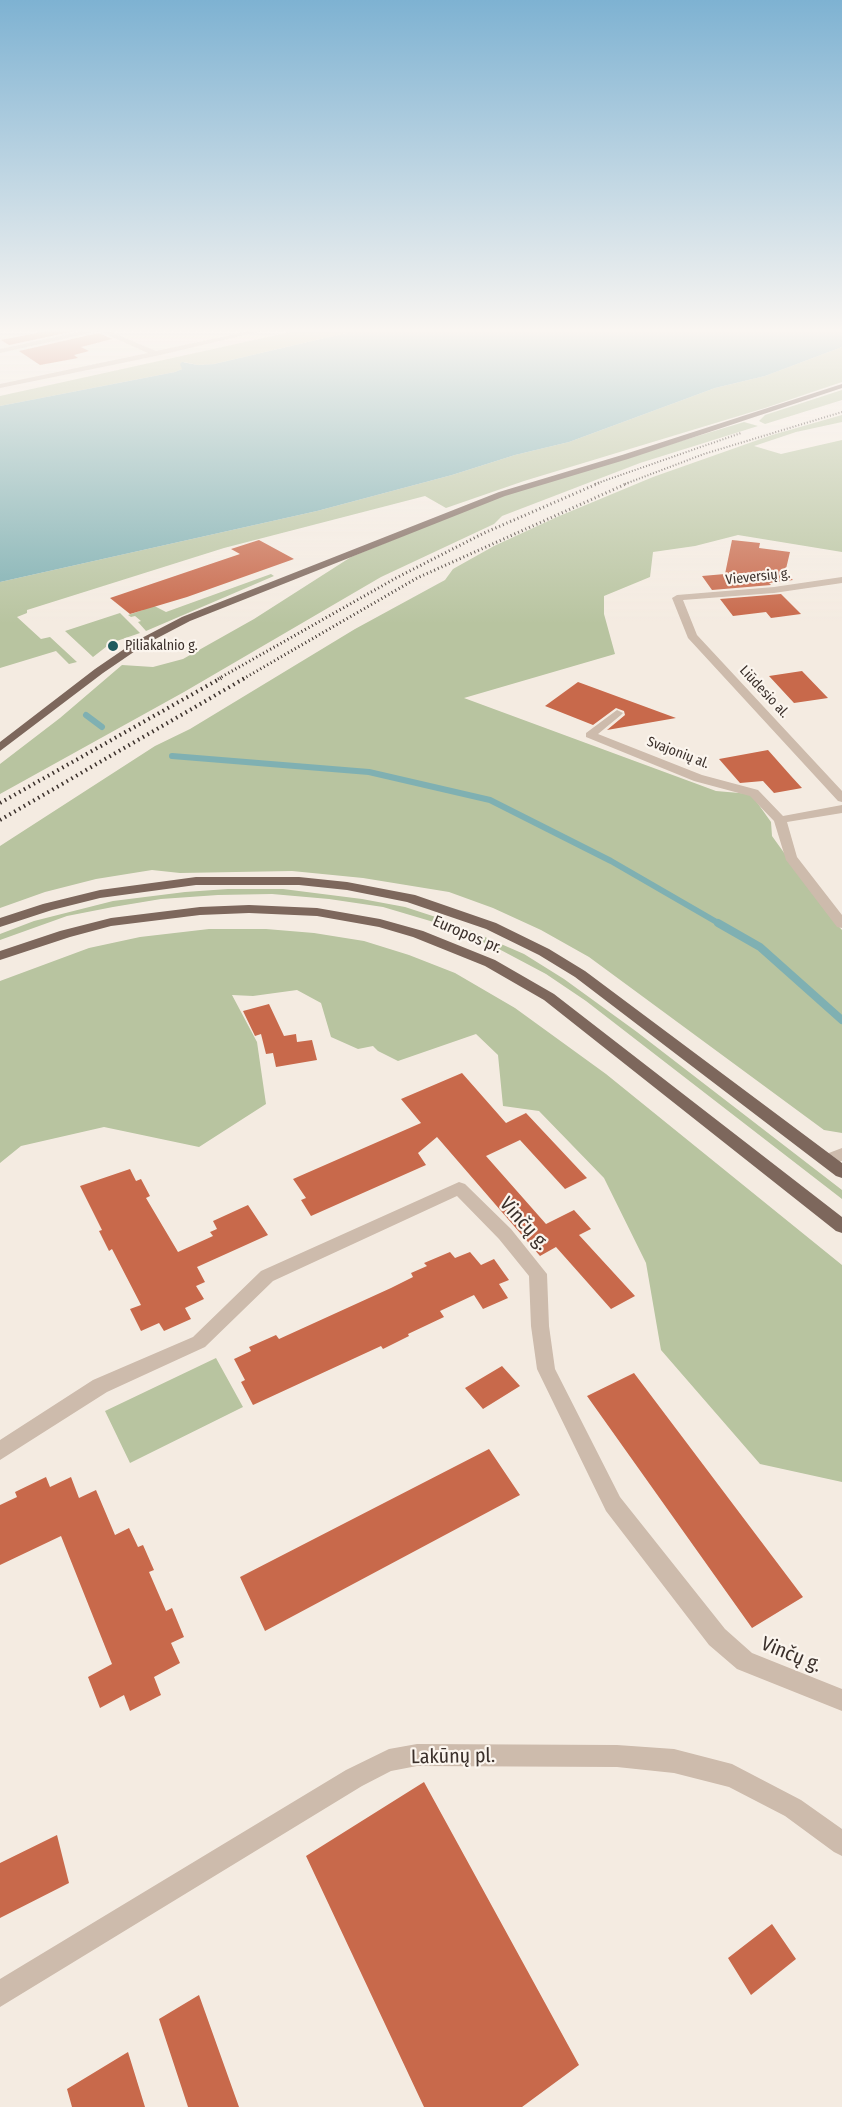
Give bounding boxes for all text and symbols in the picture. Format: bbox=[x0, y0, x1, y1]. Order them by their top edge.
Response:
street label: Vieversių g. bbox=[725, 565, 791, 589]
place label: Piliakalnio g. bbox=[125, 638, 198, 654]
marker: Piliakalnio g. bbox=[106, 639, 120, 653]
street label: Liūdesio al. bbox=[736, 662, 792, 722]
street label: Svajonių al. bbox=[644, 733, 712, 773]
street label: Europos pr. bbox=[430, 912, 504, 958]
street label: Vinčų g. bbox=[494, 1193, 554, 1255]
street label: Vinčų g. bbox=[757, 1632, 825, 1678]
street label: Lakūnų pl. bbox=[411, 1744, 495, 1770]

